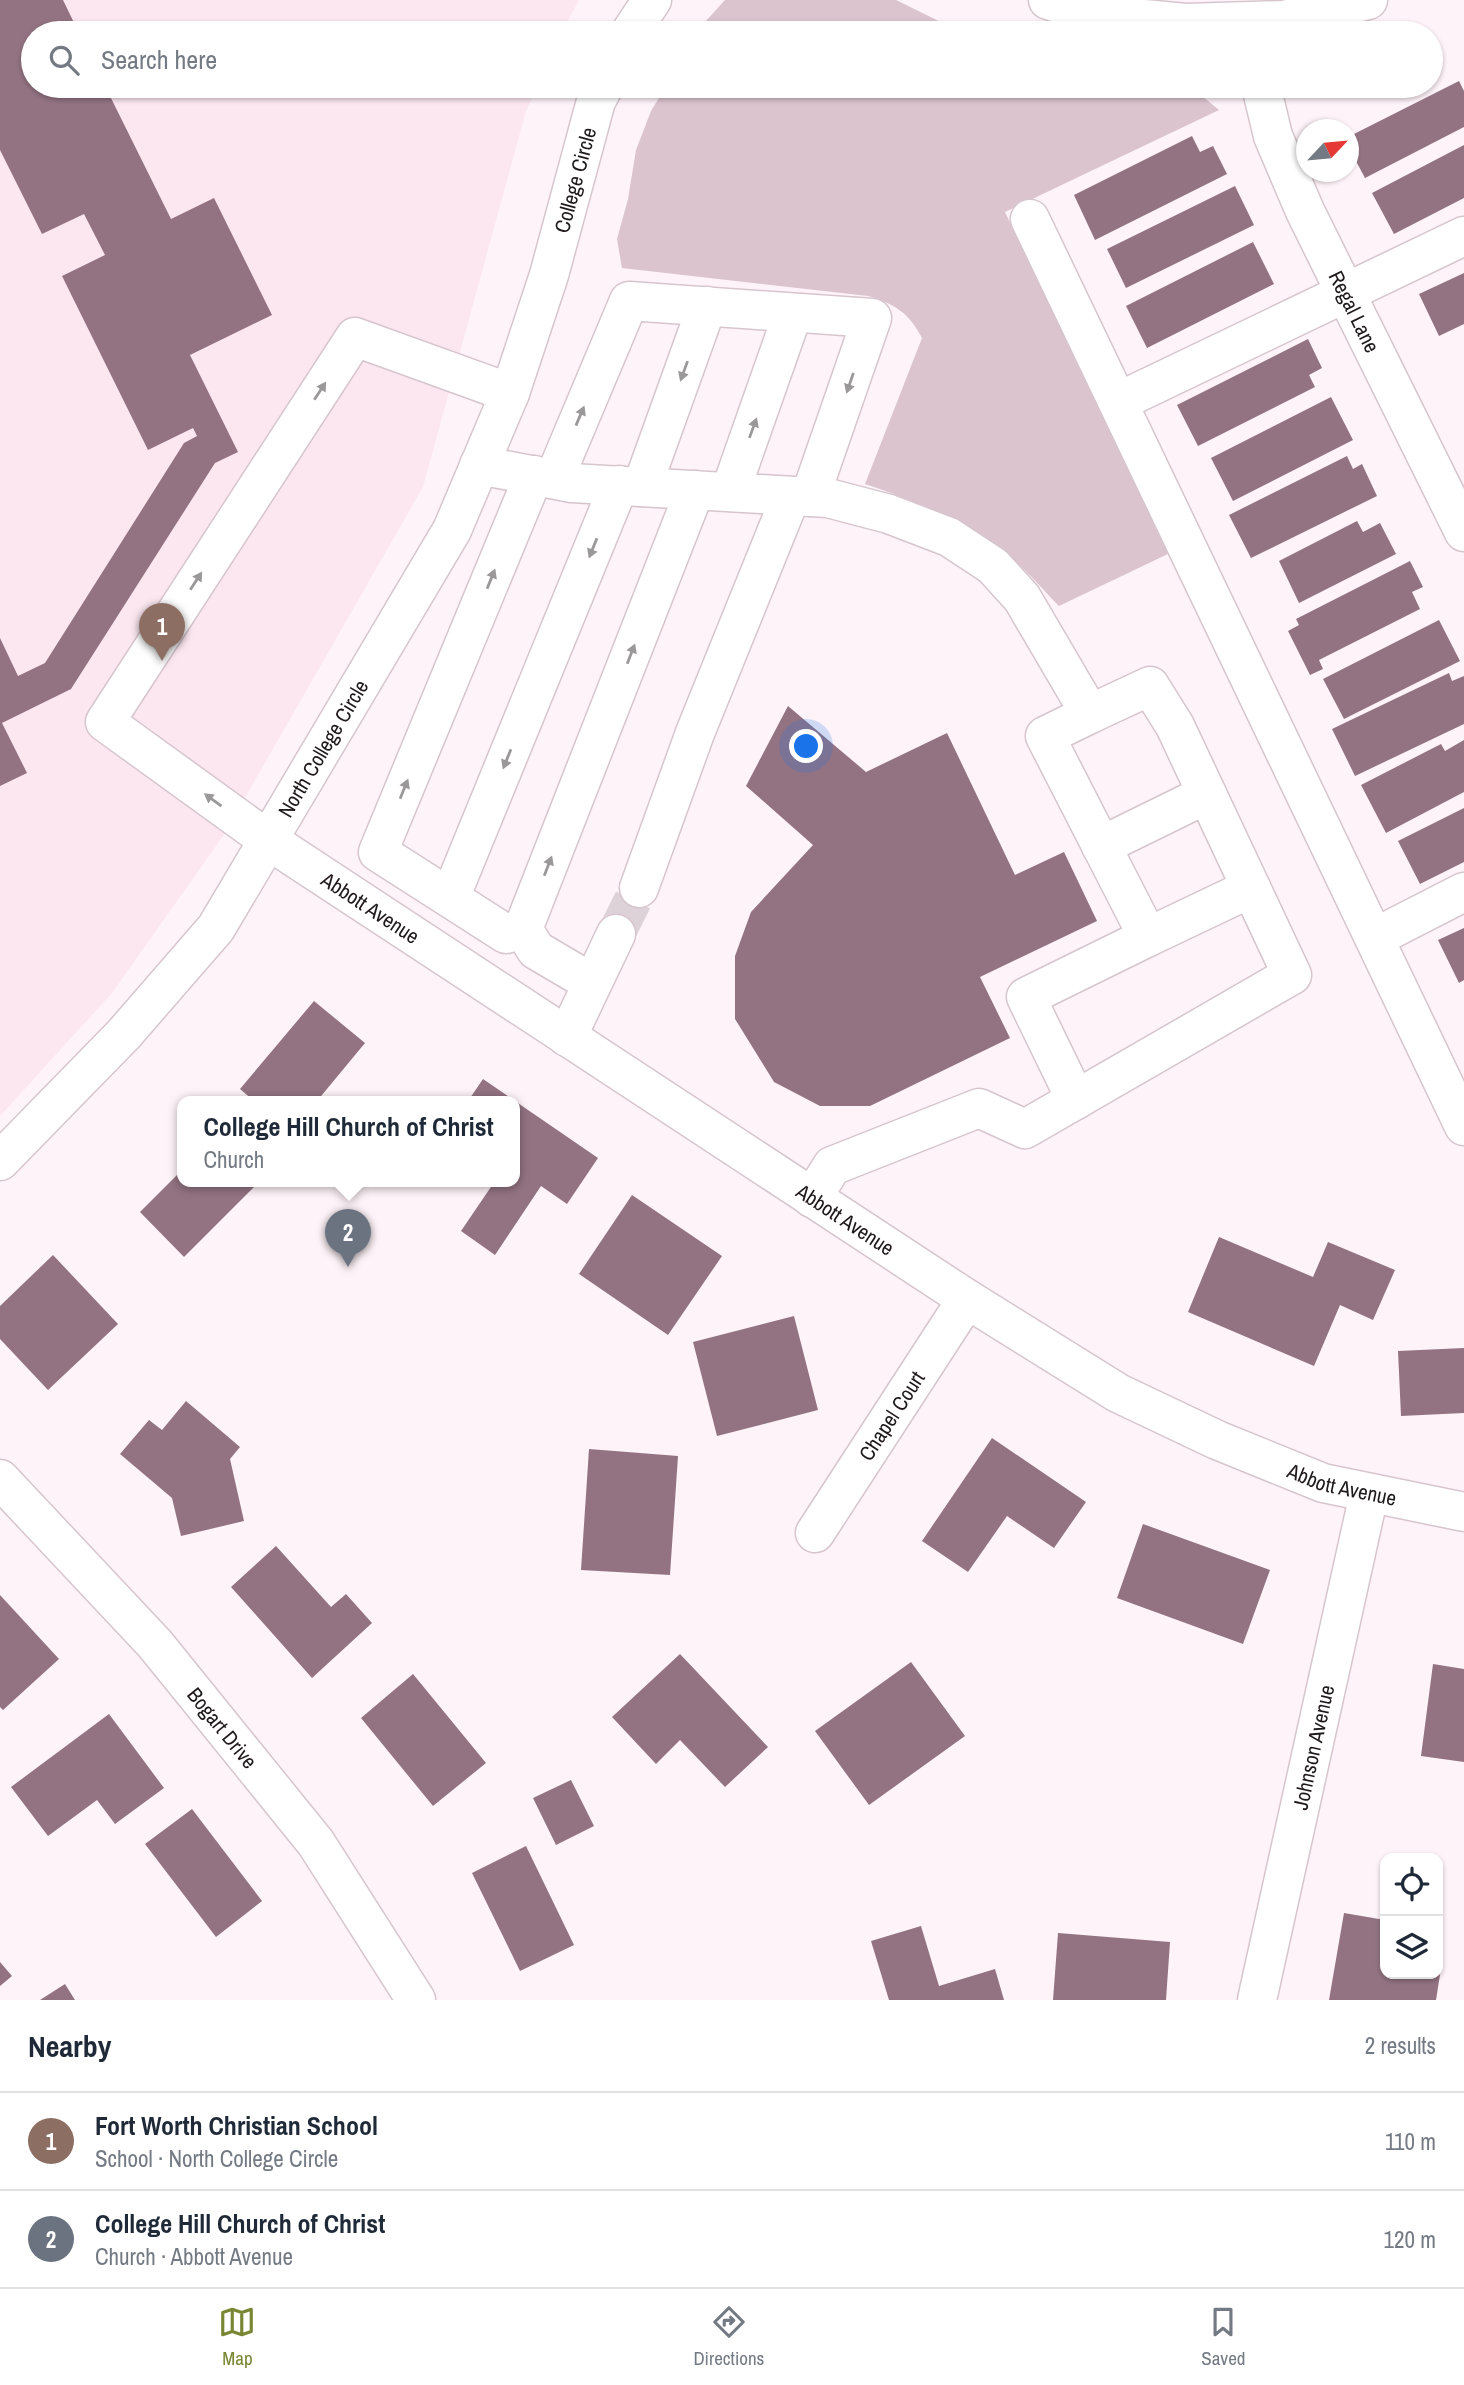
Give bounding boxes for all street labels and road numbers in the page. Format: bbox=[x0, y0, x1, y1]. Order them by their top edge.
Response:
street label: College Circle bbox=[547, 124, 603, 236]
street label: Regal Lane bbox=[1322, 265, 1387, 357]
street label: North College Circle bbox=[271, 674, 375, 822]
street label: Abbott Avenue bbox=[315, 864, 425, 950]
street label: Abbott Avenue bbox=[790, 1176, 900, 1262]
street label: Chapel Court bbox=[851, 1365, 931, 1466]
street label: Abbott Avenue bbox=[1282, 1455, 1399, 1512]
street label: Bogart Drive bbox=[181, 1681, 264, 1774]
street label: Johnson Avenue bbox=[1285, 1682, 1341, 1812]

